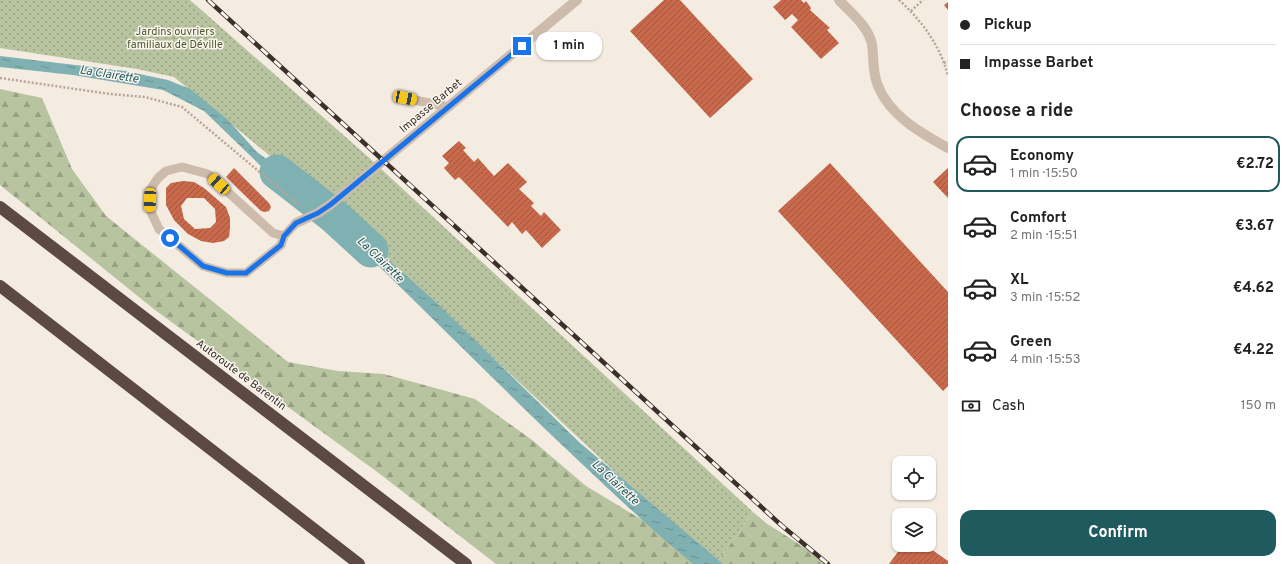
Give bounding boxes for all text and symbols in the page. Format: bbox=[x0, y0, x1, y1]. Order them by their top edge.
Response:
text: Pickup bbox=[984, 16, 1032, 35]
park label: Jardins ouvriers familiaux de Déville bbox=[127, 25, 223, 52]
callout: 1 min bbox=[536, 32, 602, 60]
route end bbox=[513, 37, 531, 55]
text: 1 min bbox=[553, 38, 585, 54]
text: Impasse Barbet bbox=[984, 54, 1093, 73]
water label: La Clairette bbox=[78, 62, 140, 88]
street label: Impasse Barbet bbox=[397, 76, 465, 136]
car bbox=[392, 90, 418, 106]
text: Choose a ride bbox=[960, 100, 1073, 123]
icon: car bbox=[962, 146, 998, 182]
text: Economy bbox=[1010, 147, 1074, 166]
text: €2.72 bbox=[1236, 155, 1274, 174]
text: 1 min · 15:50 bbox=[1010, 166, 1078, 182]
car bbox=[206, 172, 232, 196]
car bbox=[144, 188, 156, 212]
icon: car bbox=[962, 208, 998, 244]
text: Comfort bbox=[1010, 209, 1067, 228]
text: €3.67 bbox=[1235, 217, 1274, 236]
text: 2 min · 15:51 bbox=[1010, 228, 1078, 244]
route start bbox=[161, 229, 179, 247]
water label: La Clairette bbox=[353, 234, 408, 287]
icon: car bbox=[962, 270, 998, 306]
text: XL bbox=[1010, 271, 1028, 290]
text: €4.62 bbox=[1233, 279, 1274, 298]
text: 3 min · 15:52 bbox=[1010, 290, 1080, 306]
icon: car bbox=[962, 332, 998, 368]
text: Green bbox=[1010, 333, 1052, 352]
street label: Autoroute de Barentin bbox=[193, 336, 289, 414]
text: €4.22 bbox=[1233, 341, 1274, 360]
text: 4 min · 15:53 bbox=[1010, 352, 1081, 368]
icon: cash bbox=[960, 395, 982, 417]
text: Cash bbox=[992, 397, 1025, 416]
text: 150 m bbox=[1241, 398, 1276, 414]
map controls bbox=[892, 456, 936, 552]
button: locate bbox=[892, 456, 936, 500]
water label: La Clairette bbox=[588, 457, 643, 510]
button: layers bbox=[892, 508, 936, 552]
button: Confirm bbox=[960, 510, 1276, 556]

